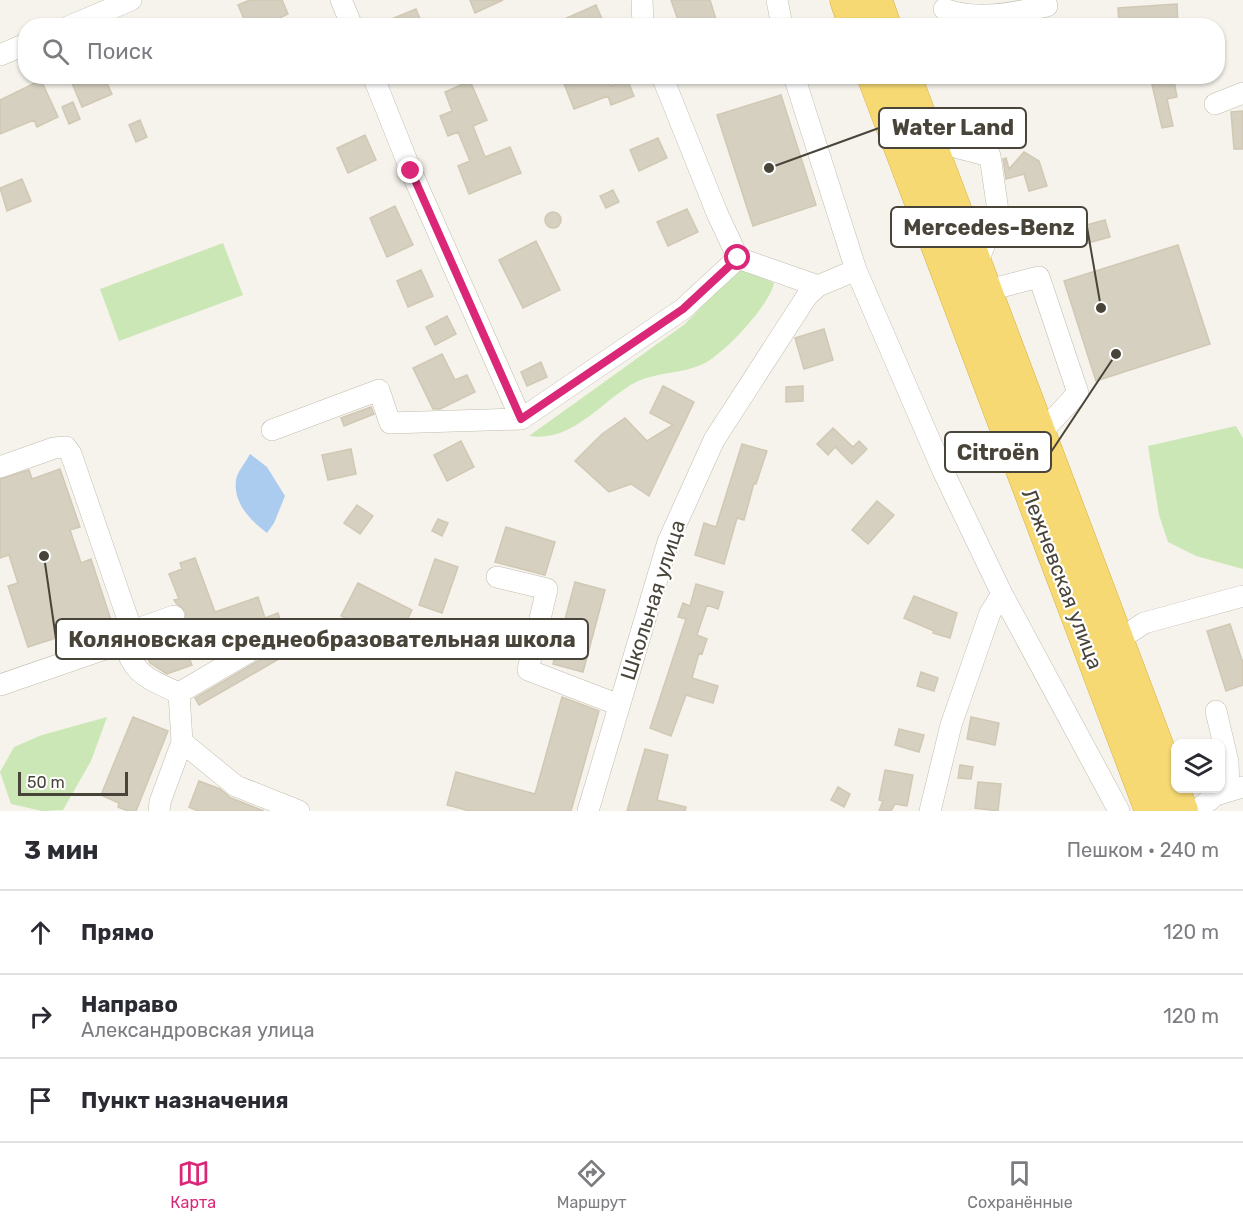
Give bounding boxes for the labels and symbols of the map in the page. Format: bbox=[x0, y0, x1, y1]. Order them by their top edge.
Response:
callout: Water Land bbox=[879, 108, 1026, 148]
text: Water Land bbox=[892, 114, 1014, 141]
route end bbox=[397, 157, 423, 183]
callout: Mercedes-Benz bbox=[891, 207, 1087, 247]
text: Mercedes-Benz bbox=[903, 214, 1075, 241]
route start bbox=[724, 244, 750, 270]
callout: Citroën bbox=[945, 432, 1051, 472]
text: Citroën bbox=[957, 439, 1039, 466]
street label: Лежневская улица bbox=[1017, 485, 1108, 673]
street label: Школьная улица bbox=[615, 517, 690, 683]
callout: Коляновская среднеобразовательная школа bbox=[56, 619, 588, 659]
text: Коляновская среднеобразовательная школа bbox=[68, 626, 576, 653]
scale bar bbox=[18, 769, 128, 796]

